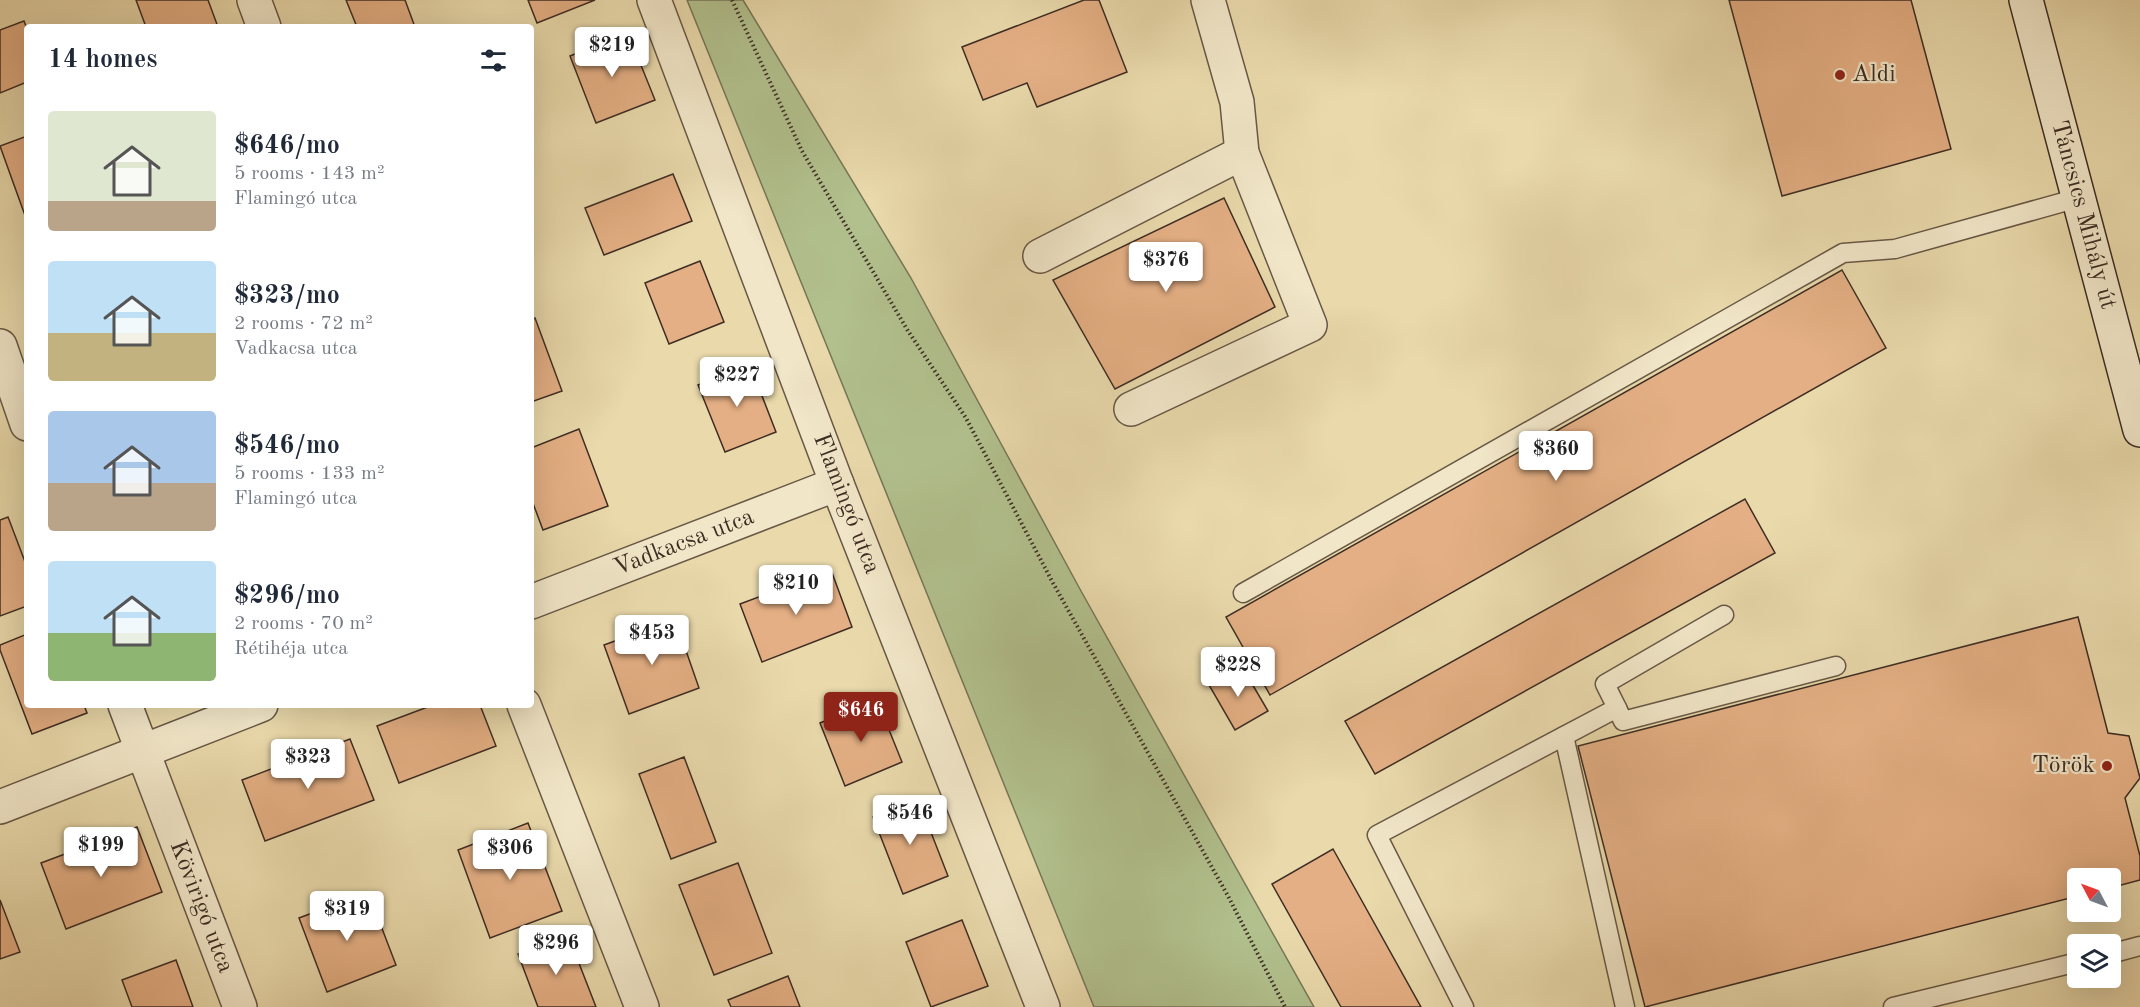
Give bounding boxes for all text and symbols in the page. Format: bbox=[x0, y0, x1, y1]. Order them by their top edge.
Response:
pin: $219 bbox=[576, 27, 648, 78]
text: $219 bbox=[589, 36, 635, 56]
icon: filters bbox=[477, 44, 510, 77]
text: 14 homes bbox=[48, 47, 157, 73]
place label: Aldi bbox=[1852, 63, 1896, 87]
marker: Aldi bbox=[1833, 68, 1847, 82]
street label: Táncsics Mihály út bbox=[2046, 118, 2120, 312]
text: $646/mo bbox=[234, 133, 340, 159]
icon: home bbox=[96, 135, 168, 207]
text: 5 rooms · 143 m² bbox=[234, 164, 384, 184]
text: Flamingó utca bbox=[234, 189, 357, 209]
pin: $376 bbox=[1130, 242, 1202, 293]
text: $376 bbox=[1143, 251, 1189, 271]
text: $323/mo bbox=[234, 283, 340, 309]
icon: home bbox=[96, 285, 168, 357]
text: 2 rooms · 72 m² bbox=[234, 314, 373, 334]
text: Vadkacsa utca bbox=[234, 339, 358, 359]
pin: $227 bbox=[701, 357, 773, 408]
text: $227 bbox=[714, 366, 760, 386]
street label: Flamingó utca bbox=[808, 431, 884, 578]
pin: $360 bbox=[1520, 431, 1592, 482]
text: $546/mo bbox=[234, 433, 340, 459]
icon: home bbox=[96, 435, 168, 507]
text: $360 bbox=[1533, 440, 1579, 460]
text: 5 rooms · 133 m² bbox=[234, 464, 384, 484]
text: Flamingó utca bbox=[234, 489, 357, 509]
street label: Vadkacsa utca bbox=[610, 505, 758, 581]
pin: $210 bbox=[760, 565, 832, 616]
text: $210 bbox=[773, 574, 819, 594]
text: $296/mo bbox=[234, 583, 340, 609]
icon: home bbox=[96, 585, 168, 657]
text: 2 rooms · 70 m² bbox=[234, 614, 373, 634]
pin: $453 bbox=[616, 615, 688, 666]
text: $453 bbox=[629, 624, 675, 644]
text: Rétihéja utca bbox=[234, 639, 348, 659]
pin: $228 bbox=[1202, 647, 1274, 698]
text: $228 bbox=[1215, 656, 1261, 676]
pin: $646 bbox=[825, 692, 897, 743]
text: $646 bbox=[838, 701, 884, 721]
pin: $323 bbox=[272, 739, 344, 790]
text: $323 bbox=[285, 748, 331, 768]
place label: Török bbox=[2032, 754, 2095, 778]
marker: Török bbox=[2100, 759, 2114, 773]
pin: $546 bbox=[874, 795, 946, 846]
text: $546 bbox=[887, 804, 933, 824]
pin: $199 bbox=[65, 827, 137, 878]
pin: $306 bbox=[474, 830, 546, 881]
text: $199 bbox=[78, 836, 124, 856]
street label: Kövirigó utca bbox=[165, 837, 237, 977]
text: $306 bbox=[487, 839, 533, 859]
north arrow bbox=[2067, 868, 2121, 922]
map controls bbox=[2067, 868, 2121, 988]
pin: $319 bbox=[311, 891, 383, 942]
text: $319 bbox=[324, 900, 370, 920]
pin: $296 bbox=[520, 925, 592, 976]
text: $296 bbox=[533, 934, 579, 954]
button: layers bbox=[2067, 934, 2121, 988]

